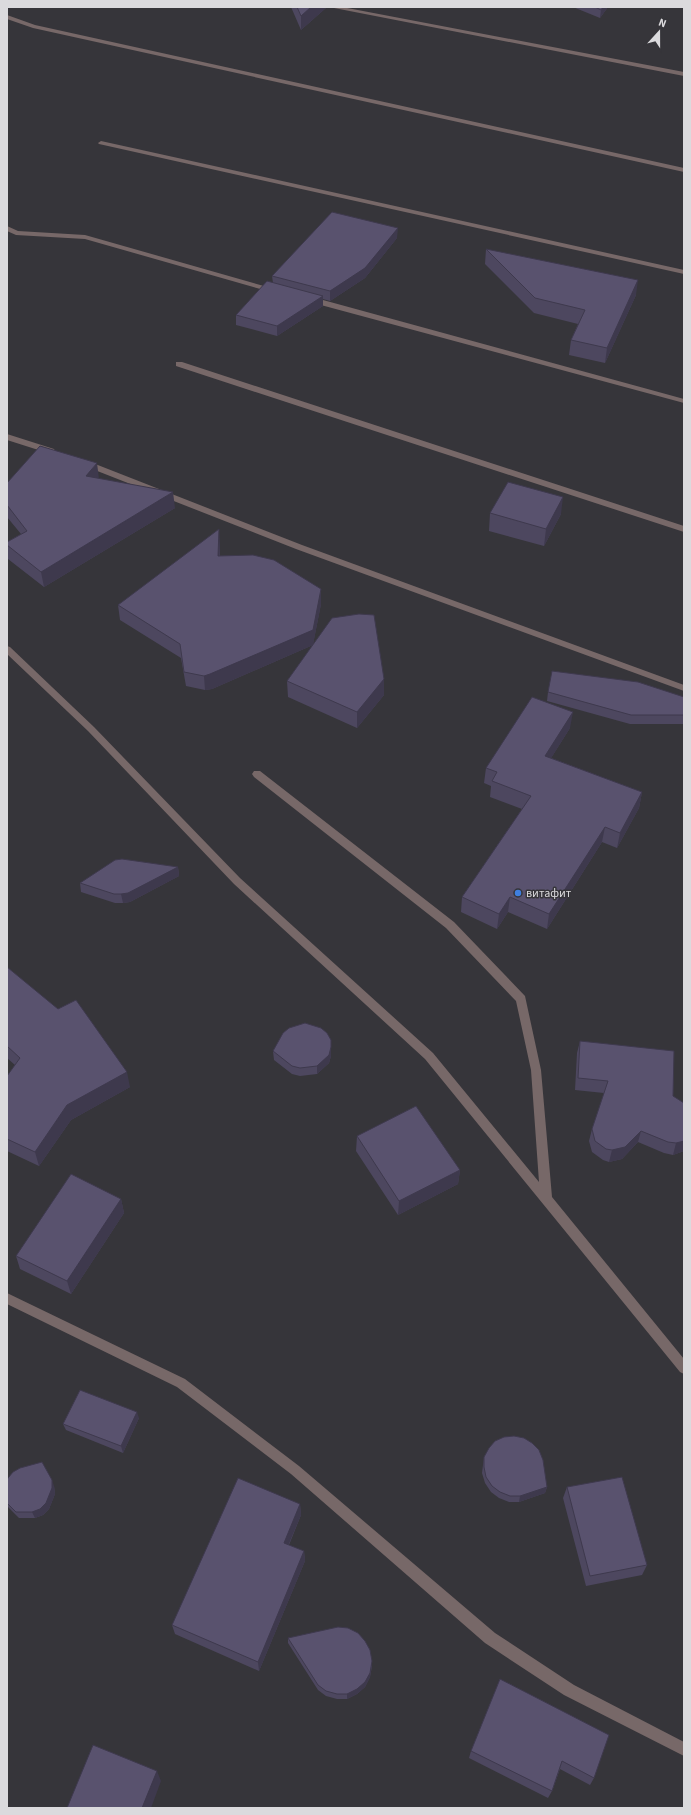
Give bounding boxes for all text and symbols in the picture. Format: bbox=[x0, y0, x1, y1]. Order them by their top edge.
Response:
north arrow bbox=[639, 12, 679, 52]
text: N bbox=[656, 15, 669, 31]
place label: витафит bbox=[526, 885, 572, 902]
marker: витафит bbox=[513, 888, 523, 898]

